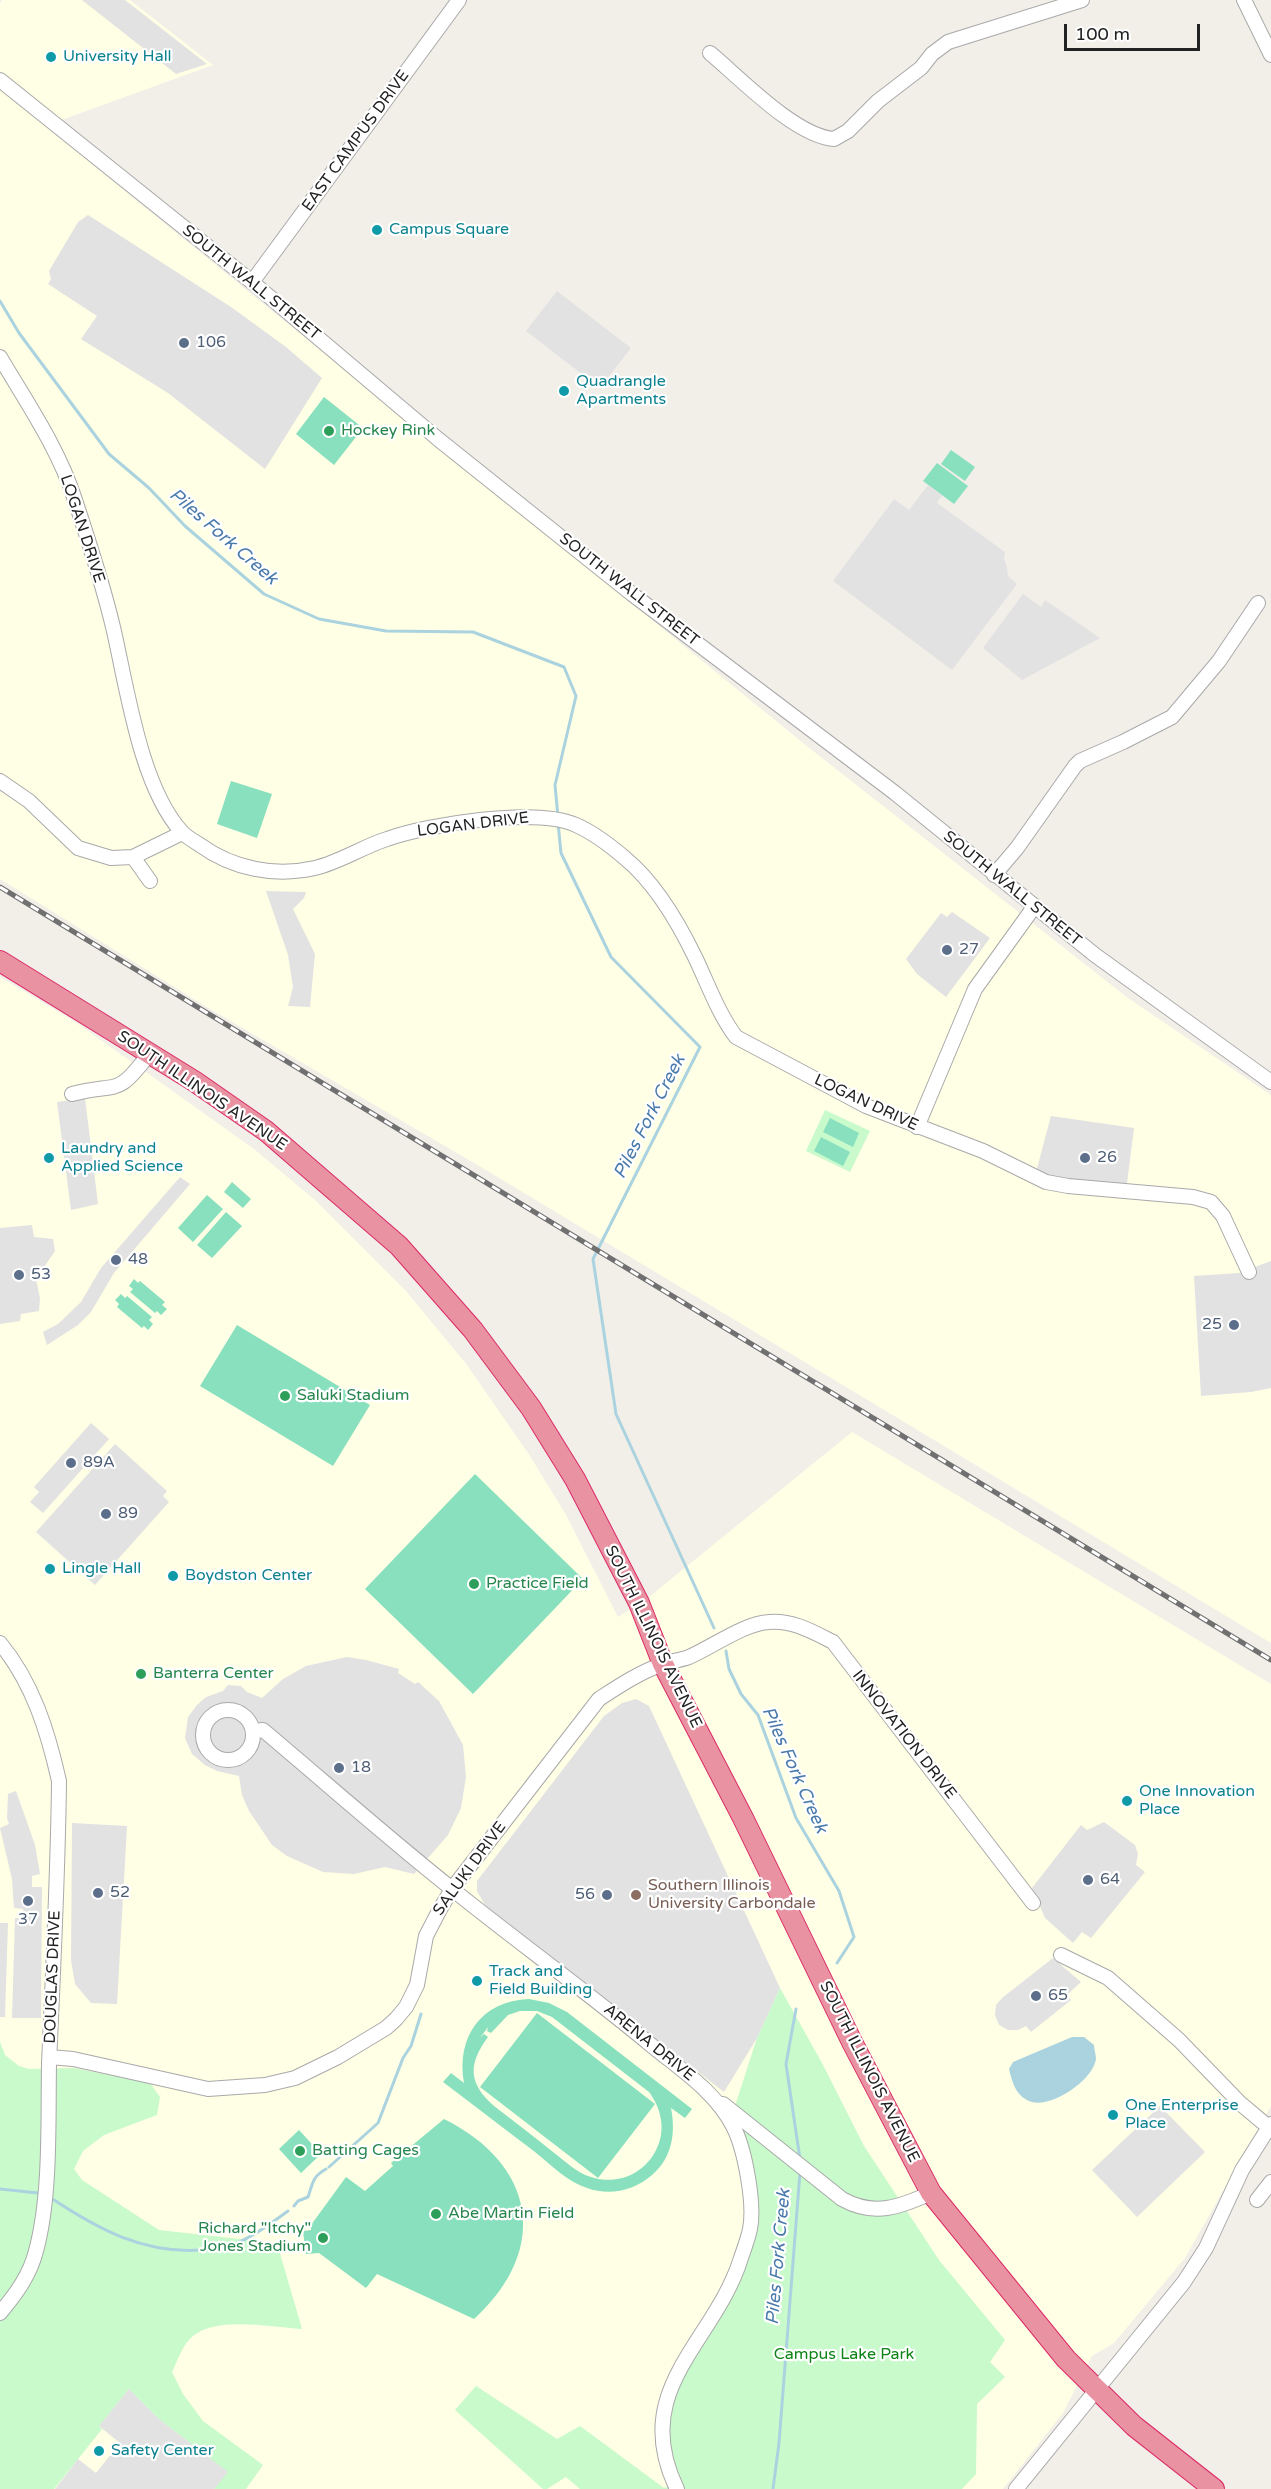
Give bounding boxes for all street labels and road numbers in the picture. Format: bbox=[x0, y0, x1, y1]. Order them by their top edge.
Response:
street label: EAST CAMPUS DRIVE bbox=[298, 67, 414, 215]
street label: SOUTH WALL STREET bbox=[178, 221, 324, 345]
street label: LOGAN DRIVE bbox=[55, 473, 109, 585]
street label: SOUTH WALL STREET bbox=[555, 529, 703, 651]
street label: LOGAN DRIVE bbox=[416, 809, 530, 841]
street label: SOUTH WALL STREET bbox=[939, 827, 1085, 951]
street label: SOUTH ILLINOIS AVENUE bbox=[113, 1027, 291, 1155]
street label: LOGAN DRIVE bbox=[811, 1071, 921, 1135]
street label: SOUTH ILLINOIS AVENUE bbox=[600, 1543, 706, 1731]
street label: INNOVATION DRIVE bbox=[848, 1667, 960, 1803]
street label: SALUKI DRIVE bbox=[429, 1818, 511, 1920]
street label: DOUGLAS DRIVE bbox=[41, 1910, 65, 2044]
street label: SOUTH ILLINOIS AVENUE bbox=[815, 1978, 923, 2166]
street label: ARENA DRIVE bbox=[600, 2000, 698, 2086]

